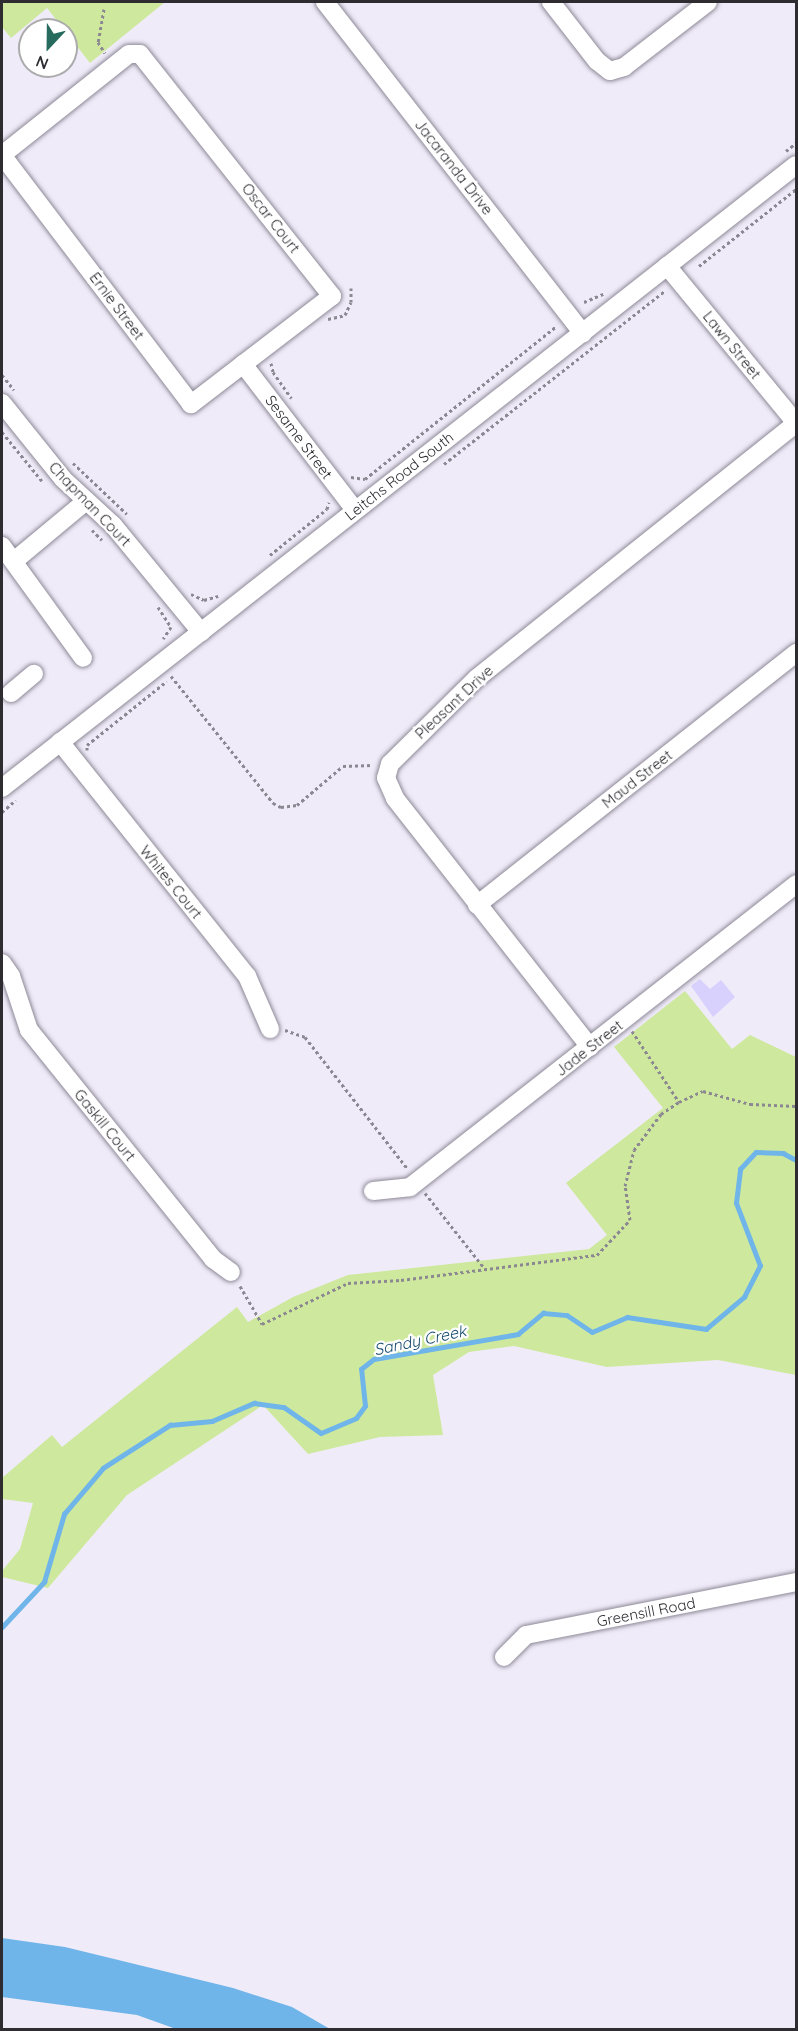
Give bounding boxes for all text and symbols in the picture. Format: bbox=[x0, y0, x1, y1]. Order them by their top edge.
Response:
north arrow bbox=[18, 18, 78, 78]
text: N bbox=[33, 51, 51, 74]
street label: Jacaranda Drive bbox=[411, 116, 497, 218]
street label: Oscar Court bbox=[238, 180, 304, 256]
street label: Ernie Street bbox=[86, 269, 148, 343]
street label: Lawn Street bbox=[699, 307, 765, 383]
street label: Sesame Street bbox=[262, 391, 336, 483]
street label: Leitchs Road South bbox=[341, 428, 457, 524]
street label: Chapman Court bbox=[45, 458, 135, 550]
street label: Pleasant Drive bbox=[411, 661, 497, 743]
street label: Maud Street bbox=[598, 746, 676, 812]
street label: Whites Court bbox=[136, 842, 206, 922]
street label: Jade Street bbox=[552, 1016, 626, 1080]
street label: Gaskill Court bbox=[71, 1085, 139, 1165]
water label: Sandy Creek bbox=[372, 1321, 468, 1359]
street label: Greensill Road bbox=[595, 1594, 697, 1630]

